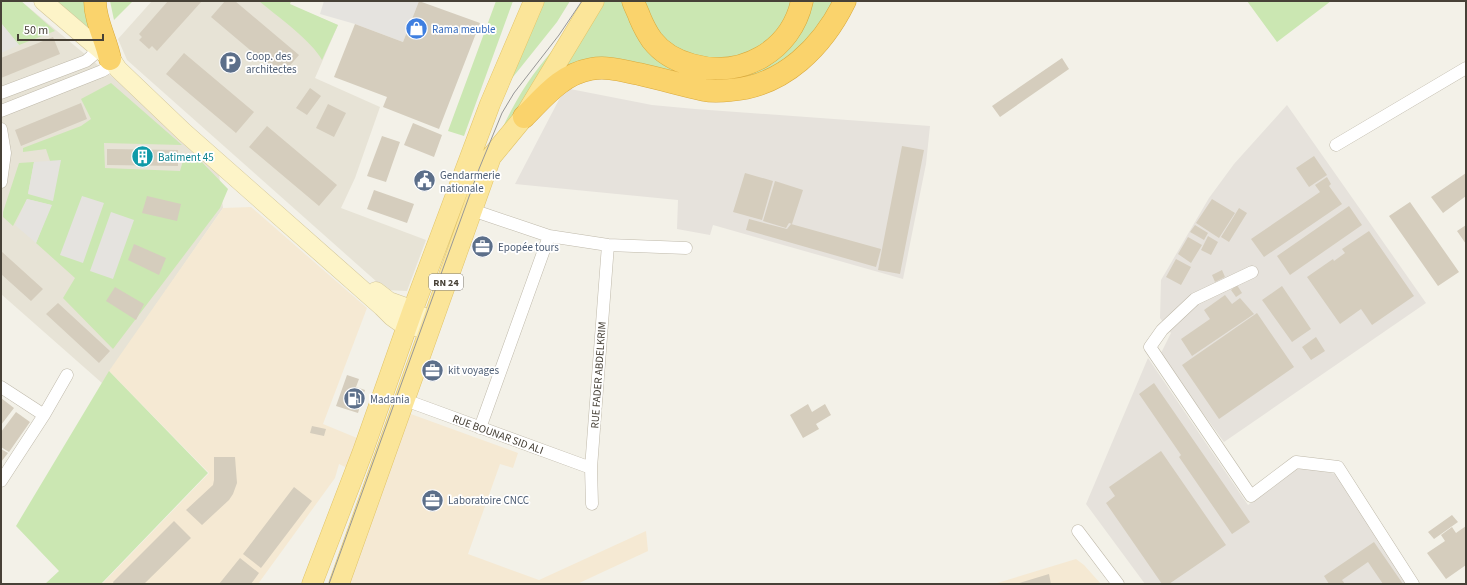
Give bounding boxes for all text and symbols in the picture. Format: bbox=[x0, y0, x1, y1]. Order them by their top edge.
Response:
scale bar bbox=[18, 16, 103, 42]
shop icon: Rama meuble bbox=[404, 16, 430, 42]
text: 50 m bbox=[24, 22, 48, 39]
place label: Rama meuble bbox=[432, 22, 496, 37]
parking icon: Coop. des architectes bbox=[218, 49, 244, 75]
place label: Coop. des architectes bbox=[246, 49, 297, 77]
building icon: Batiment 45 bbox=[129, 144, 155, 170]
place label: Batiment 45 bbox=[158, 150, 214, 165]
public building icon: Gendarmerie nationale bbox=[411, 168, 437, 194]
place label: Gendarmerie nationale bbox=[440, 168, 501, 196]
office icon: Epopée tours bbox=[469, 234, 495, 260]
place label: Epopée tours bbox=[498, 240, 559, 255]
road number: RN 24 bbox=[429, 274, 463, 290]
street label: RUE FADER ABDELKRIM bbox=[587, 321, 610, 429]
office icon: kit voyages bbox=[420, 357, 446, 383]
place label: kit voyages bbox=[448, 363, 499, 378]
fuel station icon: Madania bbox=[341, 386, 367, 412]
place label: Madania bbox=[370, 392, 409, 407]
street label: RUE BOUNAR SID ALI bbox=[450, 411, 545, 458]
office icon: Laboratoire CNCC bbox=[419, 487, 445, 513]
place label: Laboratoire CNCC bbox=[448, 493, 529, 508]

